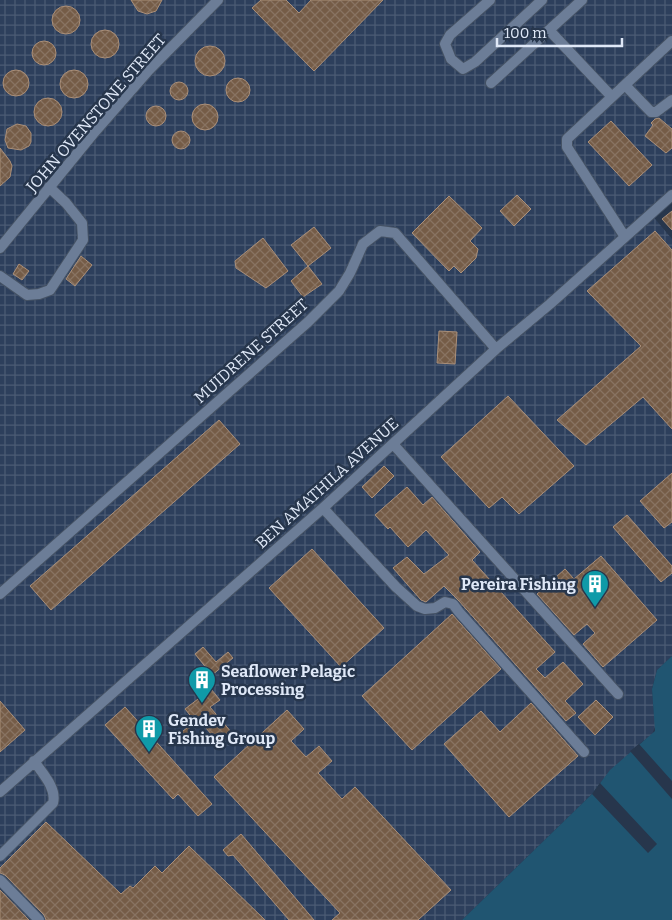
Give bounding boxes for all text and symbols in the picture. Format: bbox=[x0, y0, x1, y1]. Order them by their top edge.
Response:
scale bar bbox=[497, 15, 622, 47]
text: 100 m bbox=[504, 24, 547, 42]
street label: JOHN OVENSTONE STREET bbox=[22, 30, 170, 197]
street label: MUIDRENE STREET bbox=[190, 295, 312, 407]
street label: BEN AMATHILA AVENUE bbox=[252, 414, 402, 552]
building icon: Pereira Fishing bbox=[580, 569, 610, 608]
place label: Pereira Fishing bbox=[461, 575, 576, 594]
place label: Seaflower Pelagic Processing bbox=[221, 662, 355, 699]
building icon: Seaflower Pelagic Processing bbox=[187, 665, 217, 704]
place label: Gendev Fishing Group bbox=[168, 711, 275, 748]
building icon: Gendev Fishing Group bbox=[134, 714, 164, 753]

